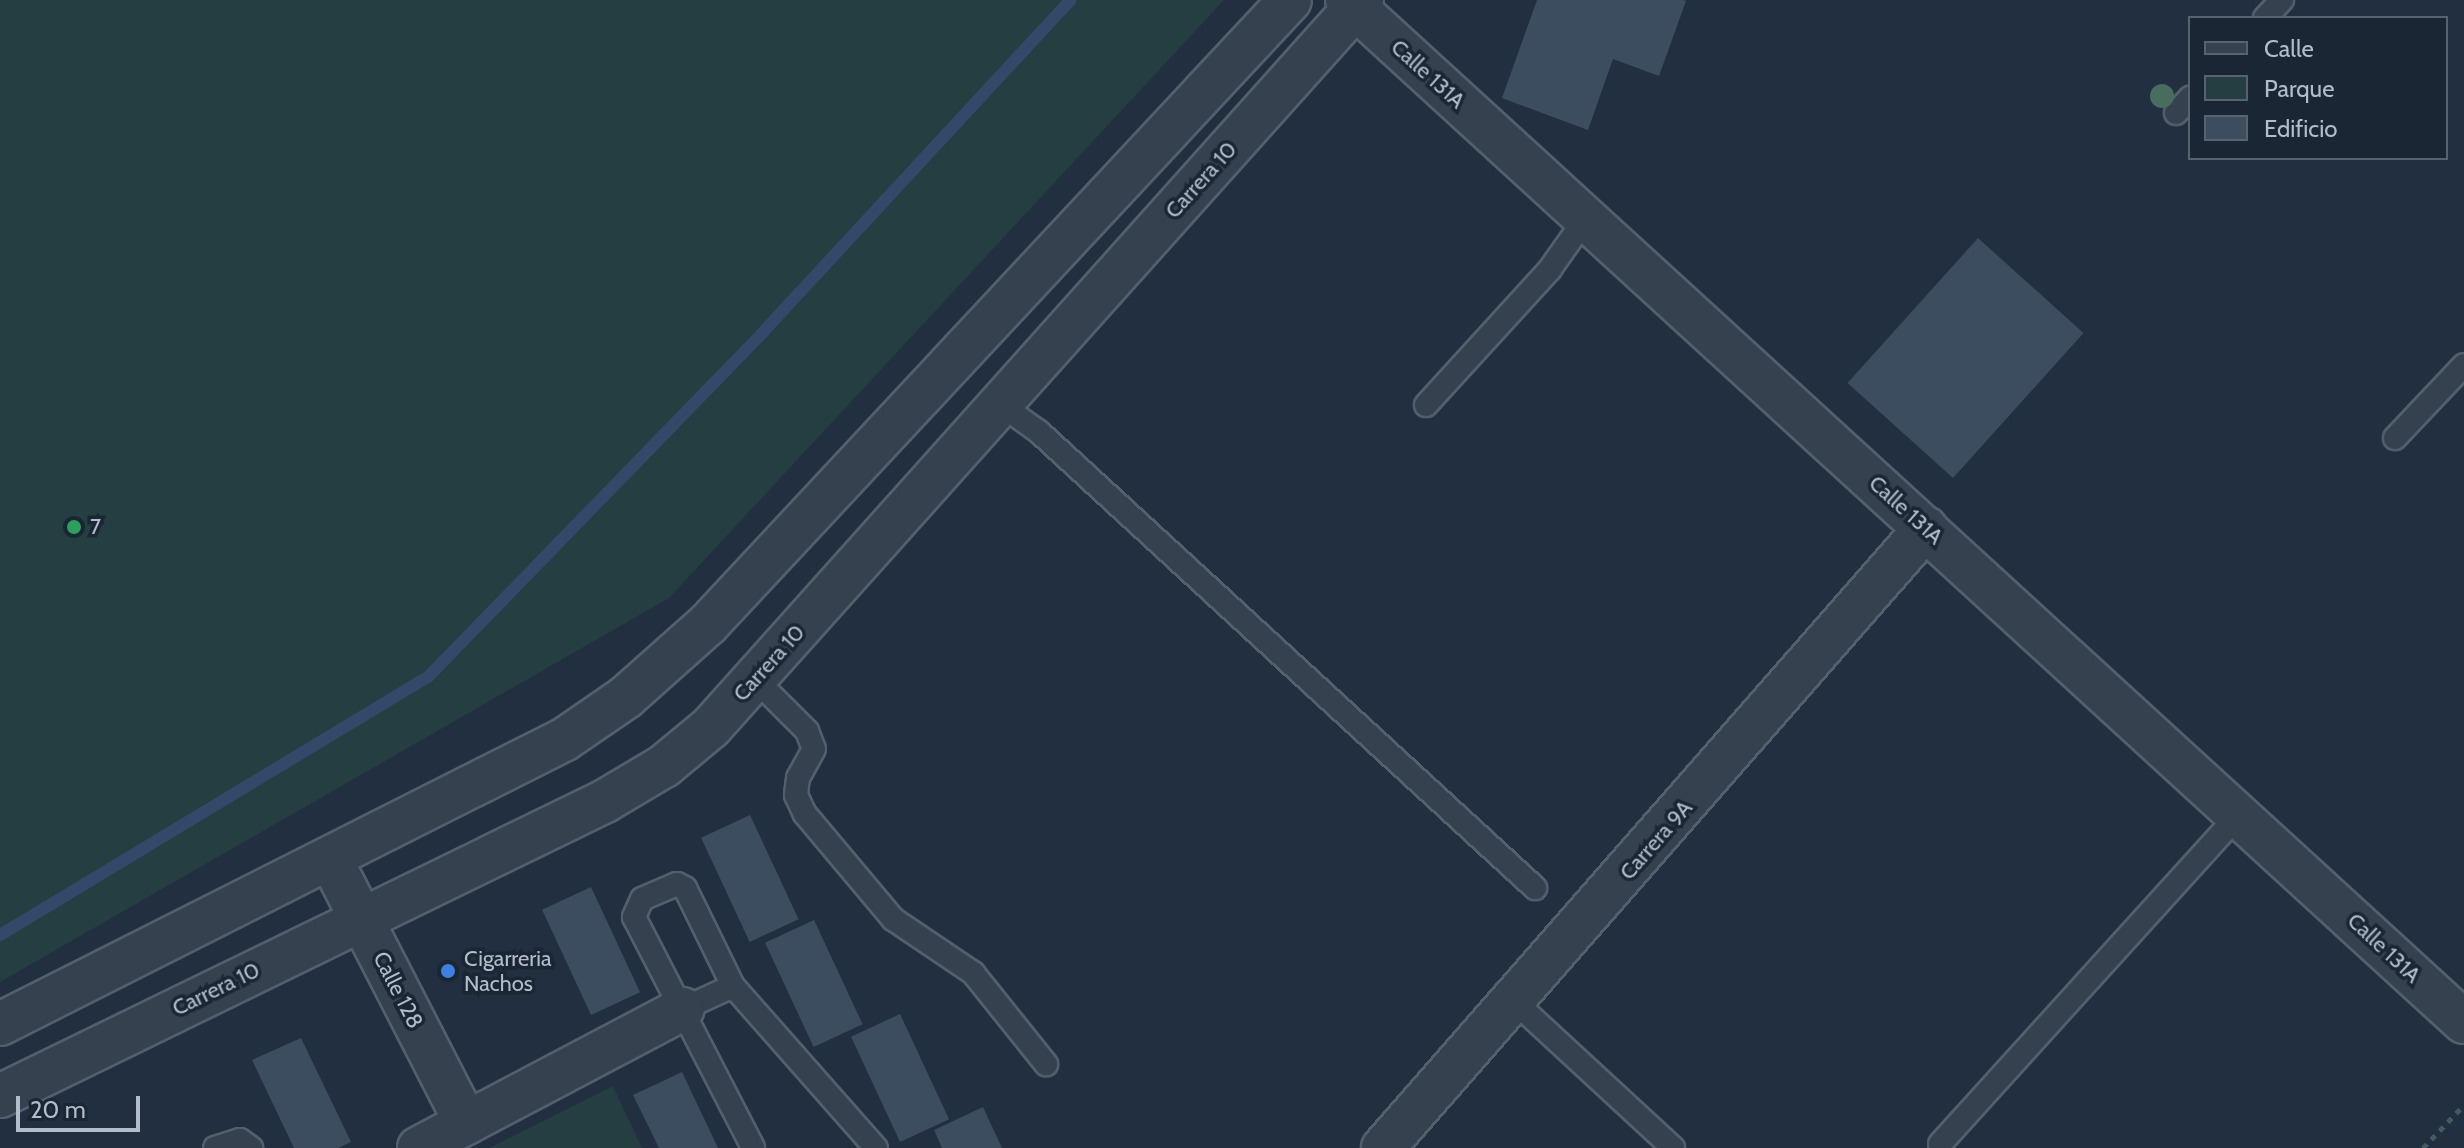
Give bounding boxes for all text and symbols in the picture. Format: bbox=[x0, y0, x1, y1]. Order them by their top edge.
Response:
legend bbox=[2188, 16, 2448, 160]
street label: Calle 131A bbox=[1386, 34, 1470, 114]
text: Calle bbox=[2264, 34, 2314, 63]
text: Parque bbox=[2264, 74, 2334, 103]
text: Edificio bbox=[2264, 114, 2338, 143]
street label: Carrera 10 bbox=[1160, 136, 1242, 224]
street label: Calle 131A bbox=[1864, 470, 1948, 550]
place label: 7 bbox=[90, 514, 101, 540]
marker: 7 bbox=[65, 518, 83, 536]
street label: Carrera 10 bbox=[728, 619, 810, 707]
street label: Carrera 9A bbox=[1614, 795, 1698, 885]
street label: Calle 131A bbox=[2342, 908, 2426, 988]
place label: Cigarreria Nachos bbox=[464, 945, 551, 996]
street label: Calle 128 bbox=[367, 947, 429, 1033]
street label: Carrera 10 bbox=[168, 957, 264, 1021]
marker: Cigarreria Nachos bbox=[439, 962, 457, 980]
scale bar bbox=[20, 1080, 144, 1130]
text: 20 m bbox=[30, 1095, 86, 1124]

